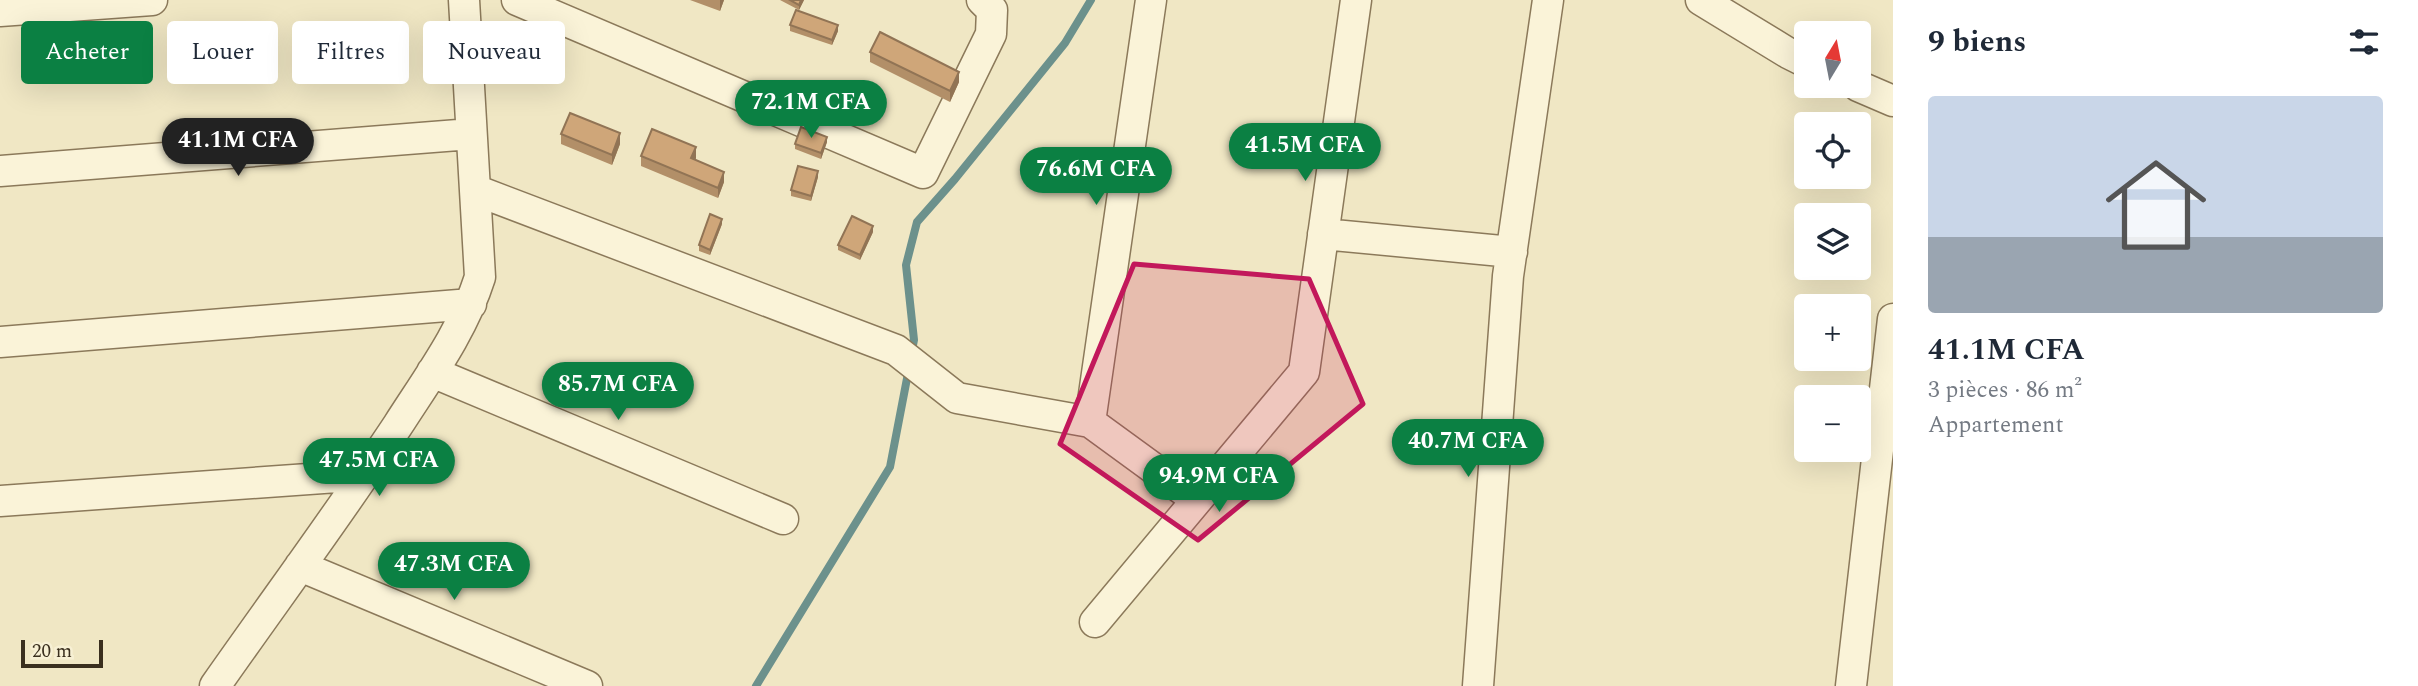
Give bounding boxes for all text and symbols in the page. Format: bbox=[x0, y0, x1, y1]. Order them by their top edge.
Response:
text: 9 biens bbox=[1928, 19, 2026, 65]
chip: Acheter bbox=[21, 21, 153, 84]
chip: Louer bbox=[167, 21, 278, 84]
chip: Filtres bbox=[292, 21, 409, 84]
chip: Nouveau bbox=[423, 21, 565, 84]
north arrow bbox=[1794, 21, 1871, 98]
map controls bbox=[1794, 21, 1871, 462]
icon: filters bbox=[2345, 23, 2383, 61]
pin: 72.1M CFA bbox=[731, 80, 891, 140]
text: 72.1M CFA bbox=[751, 85, 871, 120]
button: locate bbox=[1794, 112, 1871, 189]
pin: 41.1M CFA bbox=[158, 118, 318, 178]
text: 41.1M CFA bbox=[178, 123, 298, 158]
pin: 41.5M CFA bbox=[1225, 124, 1385, 183]
text: 41.5M CFA bbox=[1245, 128, 1365, 163]
icon: home bbox=[2093, 142, 2219, 268]
pin: 76.6M CFA bbox=[1016, 148, 1176, 207]
text: 76.6M CFA bbox=[1036, 152, 1156, 187]
button: layers bbox=[1794, 203, 1871, 280]
button: + bbox=[1794, 294, 1871, 371]
text: 41.1M CFA bbox=[1928, 327, 2085, 373]
pin: 85.7M CFA bbox=[538, 362, 698, 422]
text: 85.7M CFA bbox=[558, 367, 678, 402]
text: 3 pièces · 86 m² bbox=[1928, 373, 2082, 408]
button: − bbox=[1794, 385, 1871, 462]
text: Appartement bbox=[1928, 408, 2064, 443]
pin: 40.7M CFA bbox=[1388, 420, 1548, 479]
text: 40.7M CFA bbox=[1408, 424, 1528, 459]
pin: 47.5M CFA bbox=[299, 438, 459, 498]
text: 47.5M CFA bbox=[319, 443, 439, 478]
pin: 94.9M CFA bbox=[1139, 454, 1299, 514]
text: 94.9M CFA bbox=[1159, 459, 1279, 494]
pin: 47.3M CFA bbox=[374, 542, 534, 602]
text: 47.3M CFA bbox=[394, 547, 514, 582]
scale bar bbox=[21, 637, 103, 669]
text: 20 m bbox=[32, 637, 72, 666]

